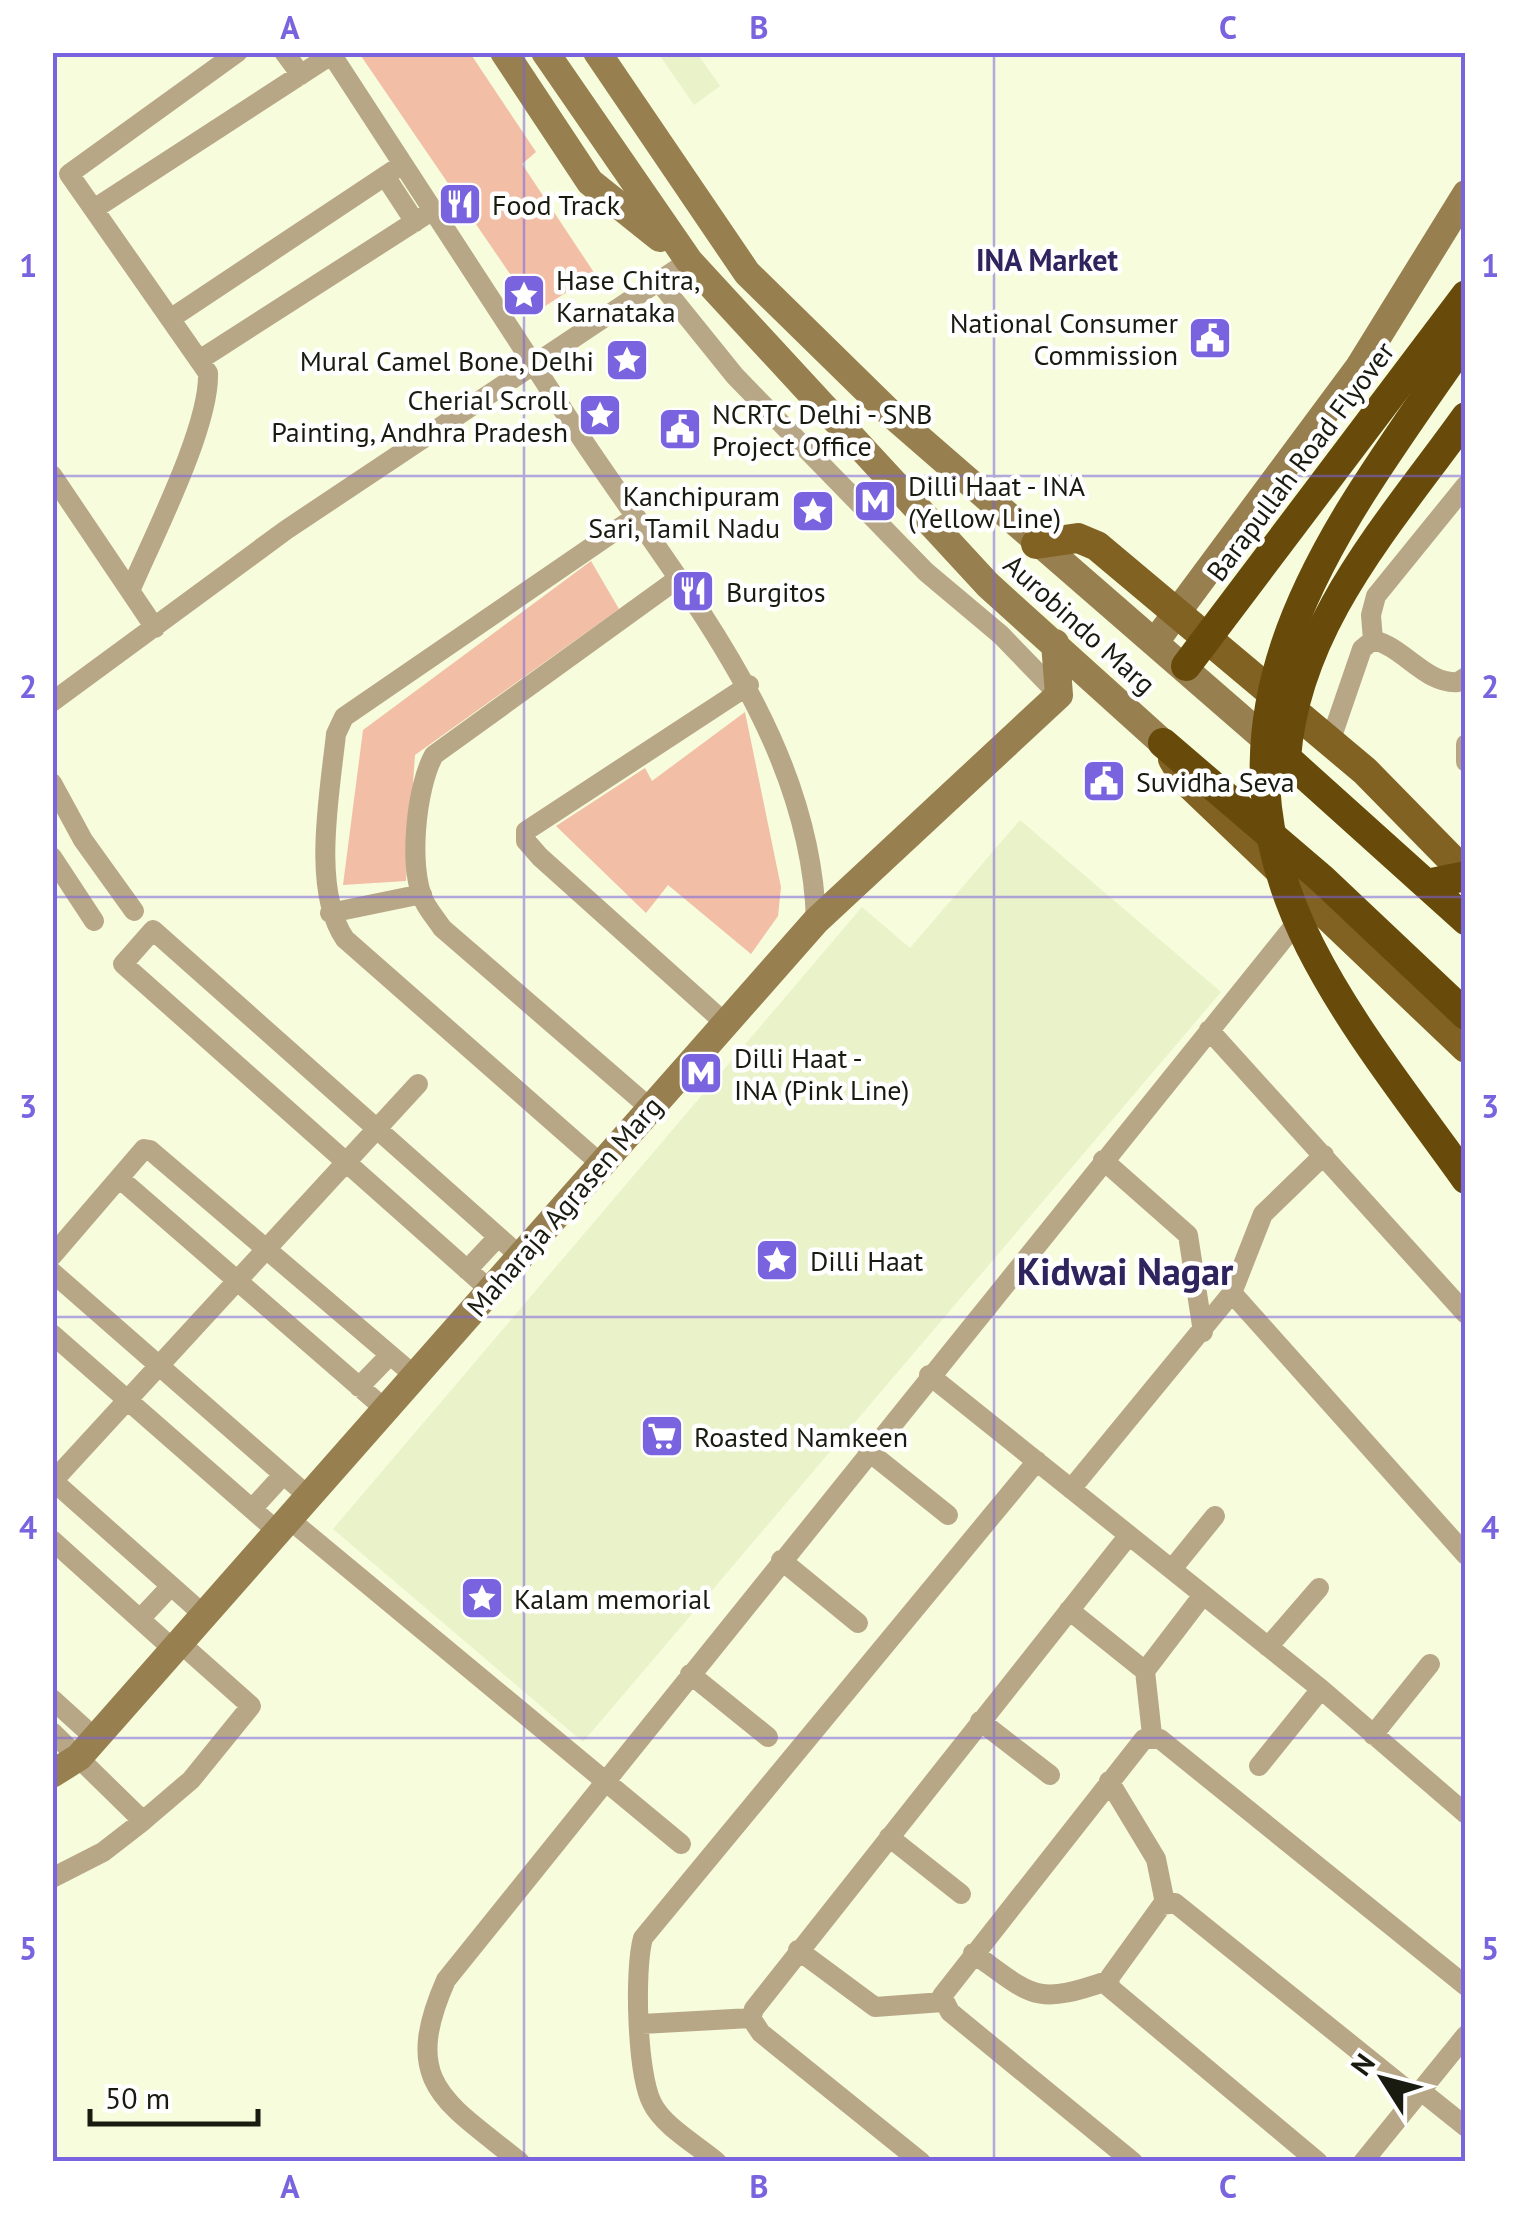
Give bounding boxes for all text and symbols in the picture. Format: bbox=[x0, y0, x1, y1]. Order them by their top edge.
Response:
text: A bbox=[280, 6, 300, 48]
text: B bbox=[750, 6, 768, 48]
text: C bbox=[1219, 6, 1237, 48]
restaurant icon: Food Track bbox=[437, 181, 483, 227]
place label: Food Track bbox=[492, 186, 621, 223]
district label: INA Market bbox=[976, 240, 1119, 279]
text: 1 bbox=[19, 244, 37, 286]
text: 1 bbox=[1481, 244, 1499, 286]
place label: Hase Chitra, Karnataka bbox=[556, 261, 700, 330]
place icon: Hase Chitra, Karnataka bbox=[501, 272, 547, 318]
place label: National Consumer Commission bbox=[950, 304, 1178, 373]
public building icon: National Consumer Commission bbox=[1187, 315, 1233, 361]
street label: Barapullah Road Flyover bbox=[1198, 333, 1403, 588]
place icon: Mural Camel Bone, Delhi bbox=[604, 337, 650, 383]
place label: Mural Camel Bone, Delhi bbox=[300, 342, 594, 379]
place label: Cherial Scroll Painting, Andhra Pradesh bbox=[271, 381, 568, 450]
place icon: Cherial Scroll Painting, Andhra Pradesh bbox=[577, 392, 623, 438]
place label: NCRTC Delhi - SNB Project Office bbox=[712, 395, 932, 464]
public building icon: NCRTC Delhi - SNB Project Office bbox=[657, 406, 703, 452]
place label: Dilli Haat - INA (Yellow Line) bbox=[908, 467, 1086, 536]
place label: Kanchipuram Sari, Tamil Nadu bbox=[588, 477, 780, 546]
metro station icon: Dilli Haat - INA (Yellow Line) bbox=[852, 478, 898, 524]
place icon: Kanchipuram Sari, Tamil Nadu bbox=[790, 488, 836, 534]
street label: Aurobindo Marg bbox=[996, 546, 1164, 702]
restaurant icon: Burgitos bbox=[670, 568, 716, 614]
place label: Burgitos bbox=[726, 573, 826, 610]
text: 2 bbox=[19, 665, 37, 707]
text: 2 bbox=[1481, 665, 1499, 707]
public building icon: Suvidha Seva bbox=[1081, 758, 1127, 804]
place label: Suvidha Seva bbox=[1136, 763, 1295, 800]
place label: Dilli Haat - INA (Pink Line) bbox=[734, 1039, 909, 1108]
metro station icon: Dilli Haat - INA (Pink Line) bbox=[678, 1050, 724, 1096]
text: 3 bbox=[19, 1085, 37, 1127]
text: 3 bbox=[1481, 1085, 1499, 1127]
street label: Maharaja Agrasen Marg bbox=[458, 1088, 670, 1324]
place icon: Dilli Haat bbox=[754, 1237, 800, 1283]
place label: Dilli Haat bbox=[810, 1242, 924, 1279]
district label: Kidwai Nagar bbox=[1017, 1246, 1234, 1295]
supermarket icon: Roasted Namkeen bbox=[639, 1413, 685, 1459]
place label: Roasted Namkeen bbox=[694, 1418, 908, 1455]
text: 4 bbox=[19, 1506, 37, 1548]
text: 4 bbox=[1481, 1506, 1499, 1548]
place icon: Kalam memorial bbox=[459, 1575, 505, 1621]
place label: Kalam memorial bbox=[514, 1580, 710, 1617]
text: 5 bbox=[19, 1927, 37, 1969]
text: 5 bbox=[1481, 1927, 1499, 1969]
north arrow bbox=[1333, 2029, 1433, 2129]
text: N bbox=[1342, 2046, 1383, 2082]
scale bar bbox=[90, 2064, 258, 2126]
text: 50 m bbox=[105, 2078, 170, 2117]
text: A bbox=[280, 2165, 300, 2207]
text: B bbox=[750, 2165, 768, 2207]
text: C bbox=[1219, 2165, 1237, 2207]

